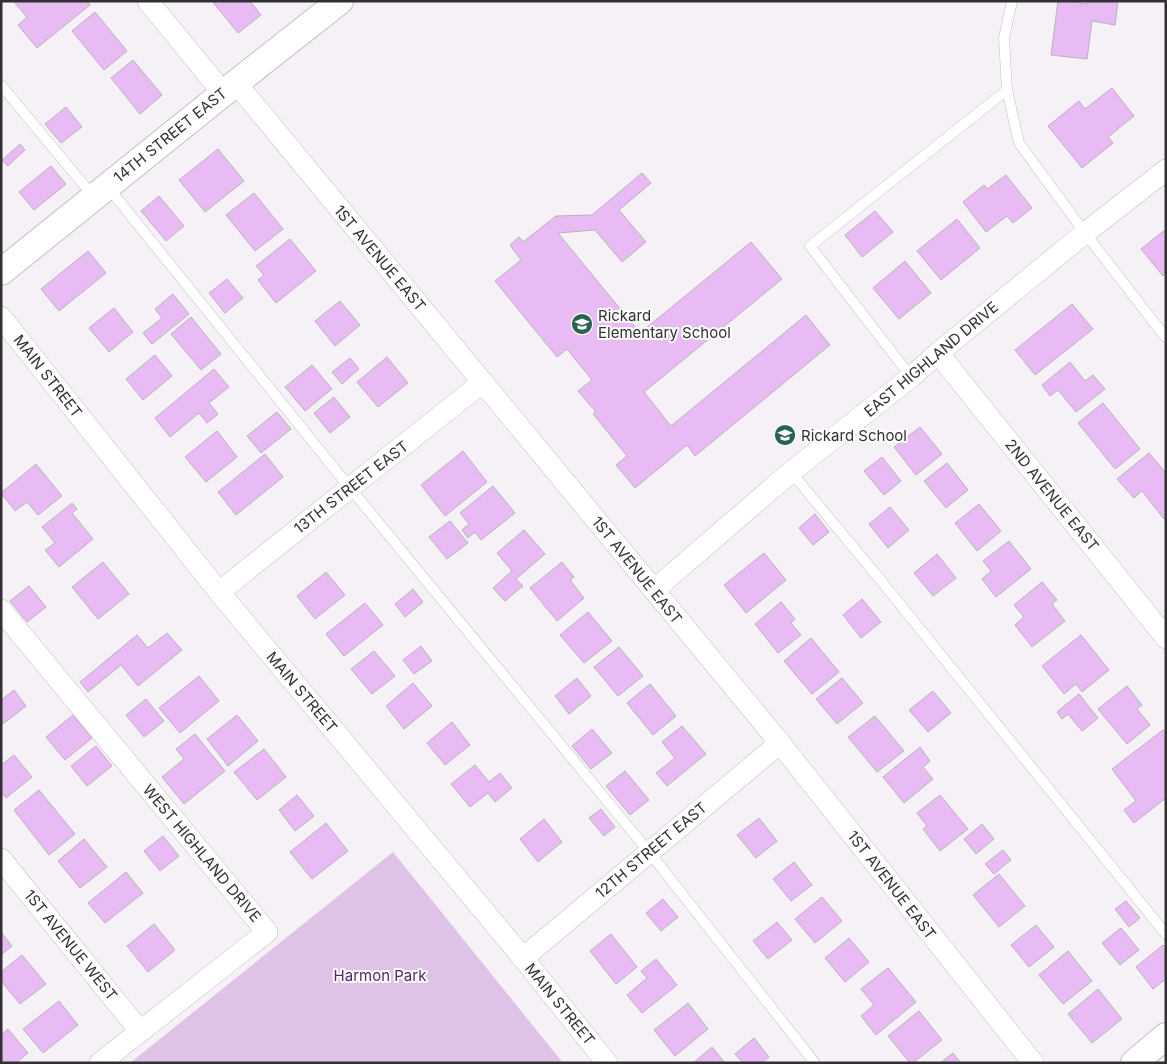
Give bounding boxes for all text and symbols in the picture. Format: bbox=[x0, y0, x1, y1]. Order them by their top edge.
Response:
street label: 14TH STREET EAST bbox=[109, 83, 231, 187]
street label: 1ST AVENUE EAST bbox=[330, 201, 430, 315]
street label: EAST HIGHLAND DRIVE bbox=[860, 297, 1002, 421]
place label: Rickard Elementary School bbox=[598, 306, 731, 342]
school or university icon: Rickard Elementary School bbox=[570, 312, 594, 336]
street label: MAIN STREET bbox=[10, 331, 86, 421]
school or university icon: Rickard School bbox=[773, 423, 797, 447]
place label: Rickard School bbox=[801, 426, 907, 445]
street label: 2ND AVENUE EAST bbox=[1001, 435, 1103, 555]
street label: 13TH STREET EAST bbox=[290, 436, 412, 538]
street label: 1ST AVENUE EAST bbox=[588, 512, 686, 628]
street label: MAIN STREET bbox=[263, 648, 341, 736]
street label: WEST HIGHLAND DRIVE bbox=[139, 780, 265, 926]
street label: 12TH STREET EAST bbox=[591, 798, 711, 902]
street label: 1ST AVENUE EAST bbox=[844, 827, 940, 943]
street label: 1ST AVENUE WEST bbox=[20, 886, 122, 1004]
street label: MAIN STREET bbox=[521, 959, 599, 1049]
park label: Harmon Park bbox=[334, 966, 427, 985]

